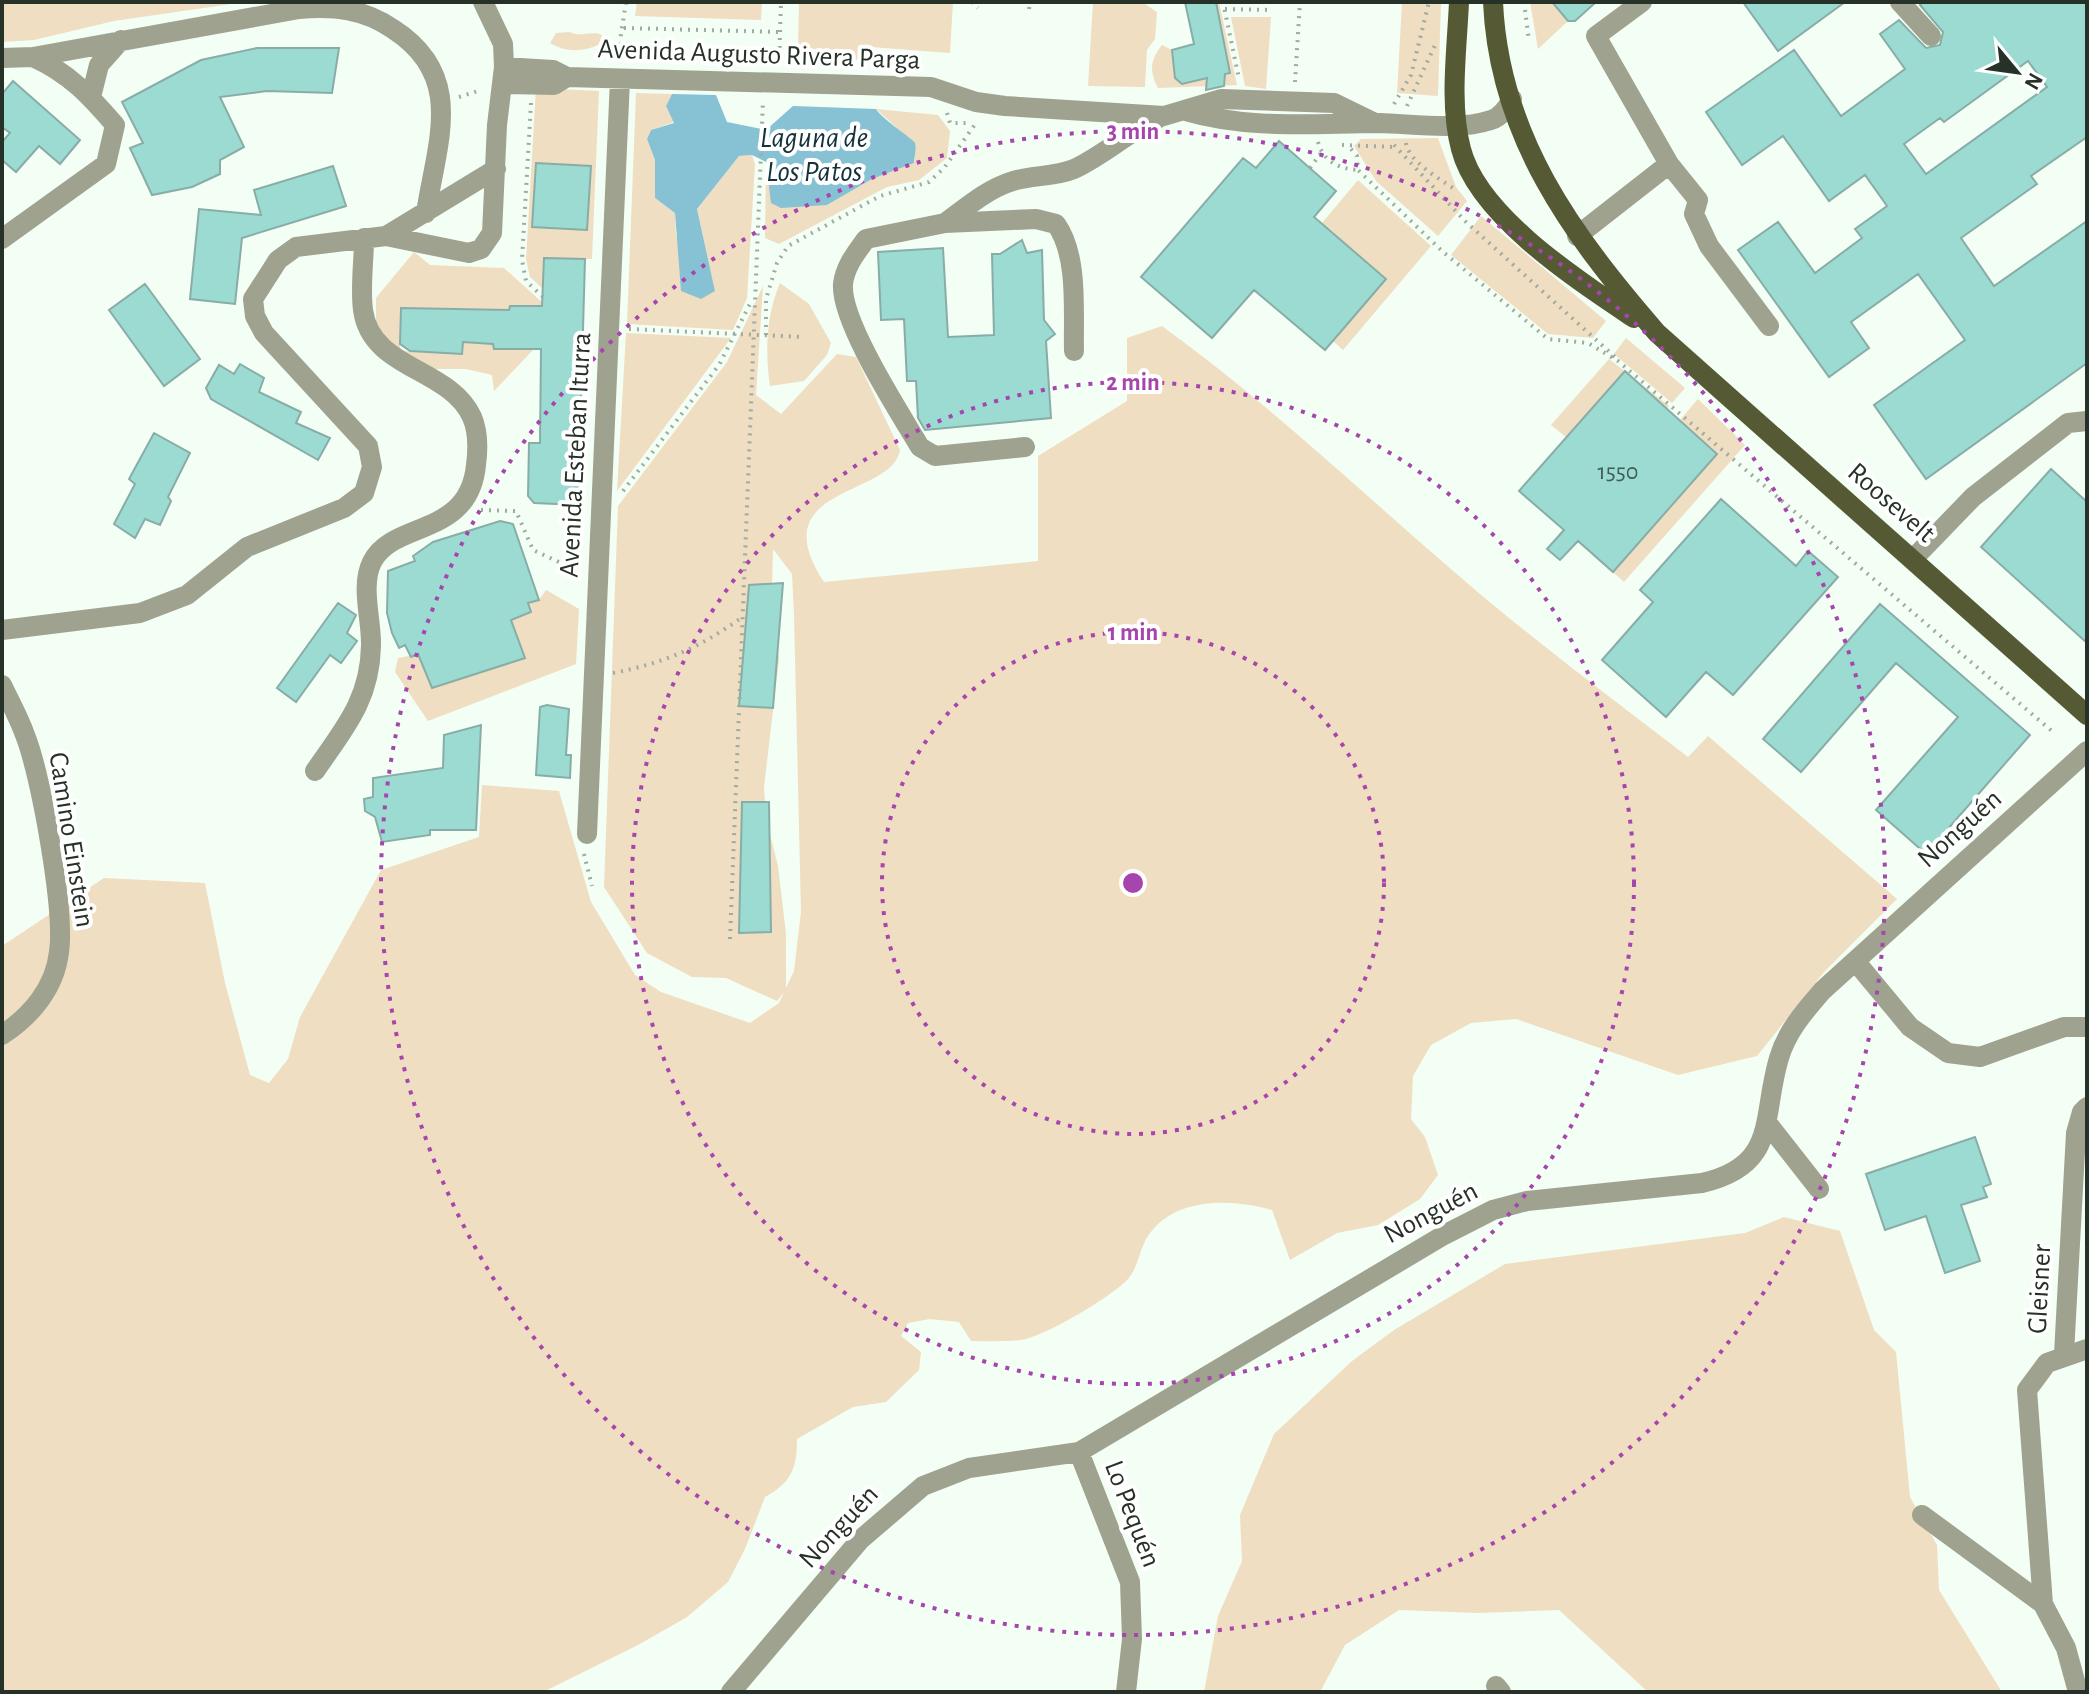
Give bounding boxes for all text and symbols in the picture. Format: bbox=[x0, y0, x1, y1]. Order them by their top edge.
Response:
north arrow bbox=[1977, 32, 2057, 112]
street label: Avenida Augusto Rivera Parga bbox=[597, 35, 921, 75]
text: N bbox=[2020, 69, 2047, 93]
text: 3 min bbox=[1107, 120, 1159, 144]
water label: Laguna de Los Patos bbox=[760, 123, 868, 187]
street label: Avenida Esteban Iturra bbox=[556, 332, 596, 578]
text: 2 min bbox=[1106, 371, 1160, 395]
street label: Roosevelt bbox=[1842, 458, 1940, 548]
house number: 1550 bbox=[1598, 460, 1639, 484]
text: 1 min bbox=[1108, 621, 1158, 645]
street label: Camino Einstein bbox=[43, 750, 99, 930]
street label: Nonguén bbox=[1913, 785, 2007, 873]
centre of rings bbox=[1119, 869, 1147, 897]
street label: Nonguén bbox=[1380, 1177, 1482, 1249]
street label: Gleisner bbox=[2024, 1243, 2056, 1335]
street label: Lo Pequén bbox=[1099, 1457, 1165, 1571]
street label: Nonguén bbox=[794, 1480, 884, 1574]

